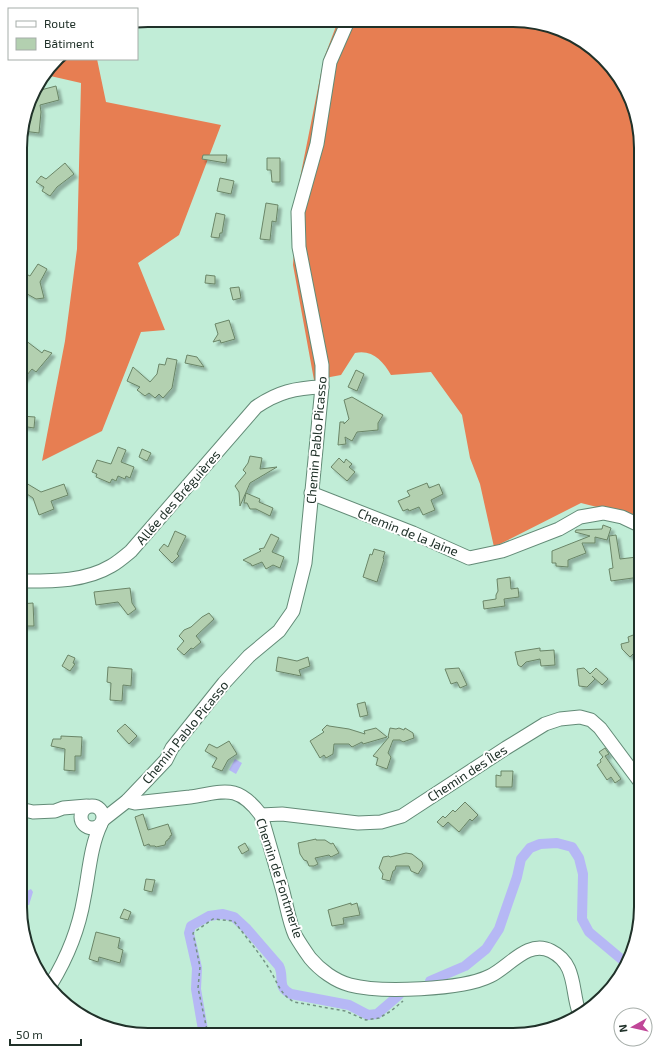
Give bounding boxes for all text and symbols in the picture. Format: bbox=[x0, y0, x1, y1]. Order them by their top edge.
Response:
legend bbox=[8, 8, 138, 60]
text: Route bbox=[44, 16, 76, 30]
text: Bâtiment bbox=[44, 36, 95, 50]
street label: Chemin Pablo Picasso bbox=[302, 375, 330, 505]
street label: Allée des Bréguières bbox=[133, 446, 223, 548]
street label: Chemin de la Jaine bbox=[355, 504, 461, 560]
street label: Chemin Pablo Picasso bbox=[138, 677, 232, 787]
street label: Chemin des Îles bbox=[424, 741, 510, 805]
street label: Chemin de Fontmerle bbox=[253, 816, 307, 940]
north arrow bbox=[613, 1007, 653, 1047]
scale bar bbox=[10, 1021, 81, 1047]
text: N bbox=[616, 1024, 630, 1033]
text: 50 m bbox=[16, 1027, 43, 1041]

